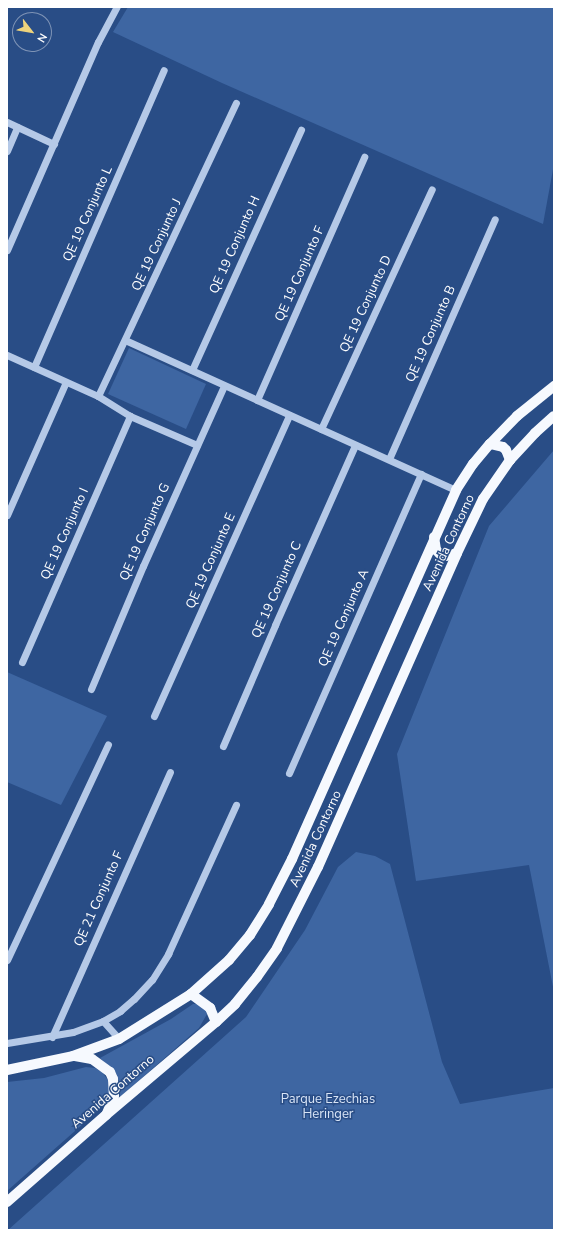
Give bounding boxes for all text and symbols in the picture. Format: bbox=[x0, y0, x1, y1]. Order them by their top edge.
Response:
north arrow bbox=[12, 12, 52, 52]
text: N bbox=[33, 31, 50, 45]
street label: QE 19 Conjunto L bbox=[60, 164, 116, 264]
street label: QE 19 Conjunto H bbox=[206, 194, 264, 296]
street label: QE 19 Conjunto J bbox=[129, 197, 185, 293]
street label: QE 19 Conjunto F bbox=[272, 224, 328, 324]
street label: QE 19 Conjunto D bbox=[337, 253, 395, 355]
street label: QE 19 Conjunto B bbox=[403, 283, 459, 385]
street label: QE 19 Conjunto G bbox=[117, 481, 173, 583]
street label: QE 19 Conjunto I bbox=[38, 486, 92, 582]
street label: Avenida Contorno bbox=[420, 492, 478, 594]
street label: QE 19 Conjunto E bbox=[183, 511, 239, 611]
street label: QE 19 Conjunto C bbox=[249, 539, 305, 641]
street label: QE 19 Conjunto A bbox=[316, 567, 372, 669]
street label: Avenida Contorno bbox=[287, 788, 345, 890]
street label: QE 21 Conjunto F bbox=[71, 849, 127, 949]
street label: Avenida Contorno bbox=[68, 1052, 158, 1132]
park label: Parque Ezechias Heringer bbox=[281, 1092, 375, 1123]

